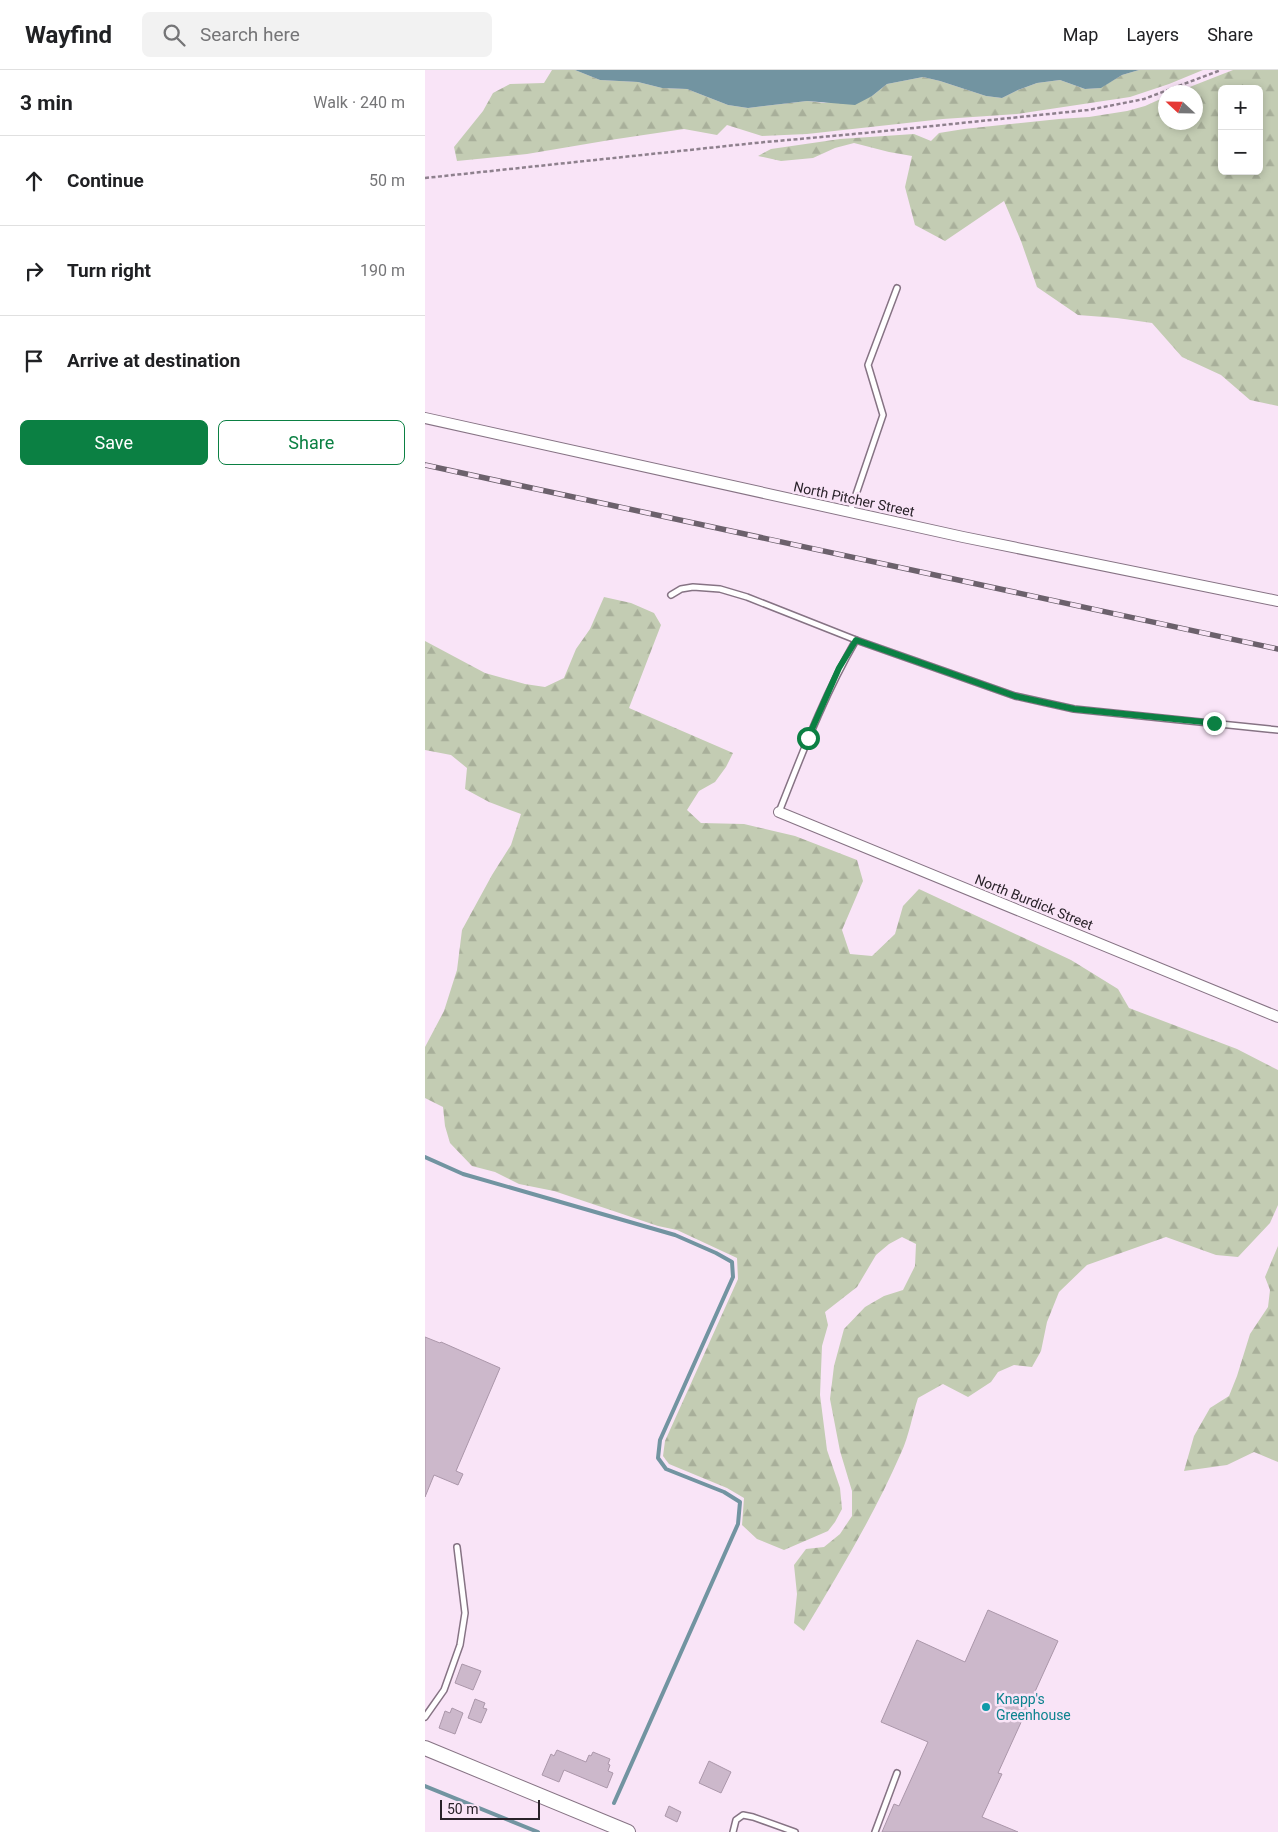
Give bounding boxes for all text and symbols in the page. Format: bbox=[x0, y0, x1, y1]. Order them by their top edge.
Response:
search box bbox=[142, 12, 492, 57]
text: Wayfind bbox=[25, 21, 112, 49]
icon: search bbox=[160, 21, 188, 49]
text: Search here bbox=[200, 23, 300, 46]
text: Map bbox=[1063, 24, 1098, 45]
text: Layers bbox=[1126, 24, 1179, 45]
text: Share bbox=[1207, 24, 1253, 45]
north arrow bbox=[1158, 85, 1203, 130]
map controls bbox=[1218, 85, 1263, 175]
button: + bbox=[1218, 85, 1263, 130]
text: 3 min bbox=[20, 91, 73, 115]
text: Walk · 240 m bbox=[313, 93, 405, 112]
button: − bbox=[1218, 130, 1263, 175]
icon: ahead bbox=[20, 167, 48, 195]
text: Continue bbox=[67, 169, 144, 192]
text: 50 m bbox=[369, 171, 405, 190]
icon: right bbox=[20, 257, 48, 285]
text: Turn right bbox=[67, 259, 151, 282]
text: 190 m bbox=[360, 261, 405, 280]
icon: arrive bbox=[20, 347, 48, 375]
text: Arrive at destination bbox=[67, 349, 240, 372]
button: Save bbox=[20, 420, 208, 465]
button: Share bbox=[218, 420, 405, 465]
street label: North Pitcher Street bbox=[792, 478, 916, 520]
route end bbox=[1203, 712, 1226, 735]
route start bbox=[797, 727, 820, 750]
street label: North Burdick Street bbox=[973, 871, 1096, 933]
place label: Knapp's Greenhouse bbox=[996, 1691, 1071, 1723]
marker: Knapp's Greenhouse bbox=[980, 1701, 992, 1713]
scale bar bbox=[440, 1797, 540, 1820]
text: 50 m bbox=[447, 1801, 479, 1817]

